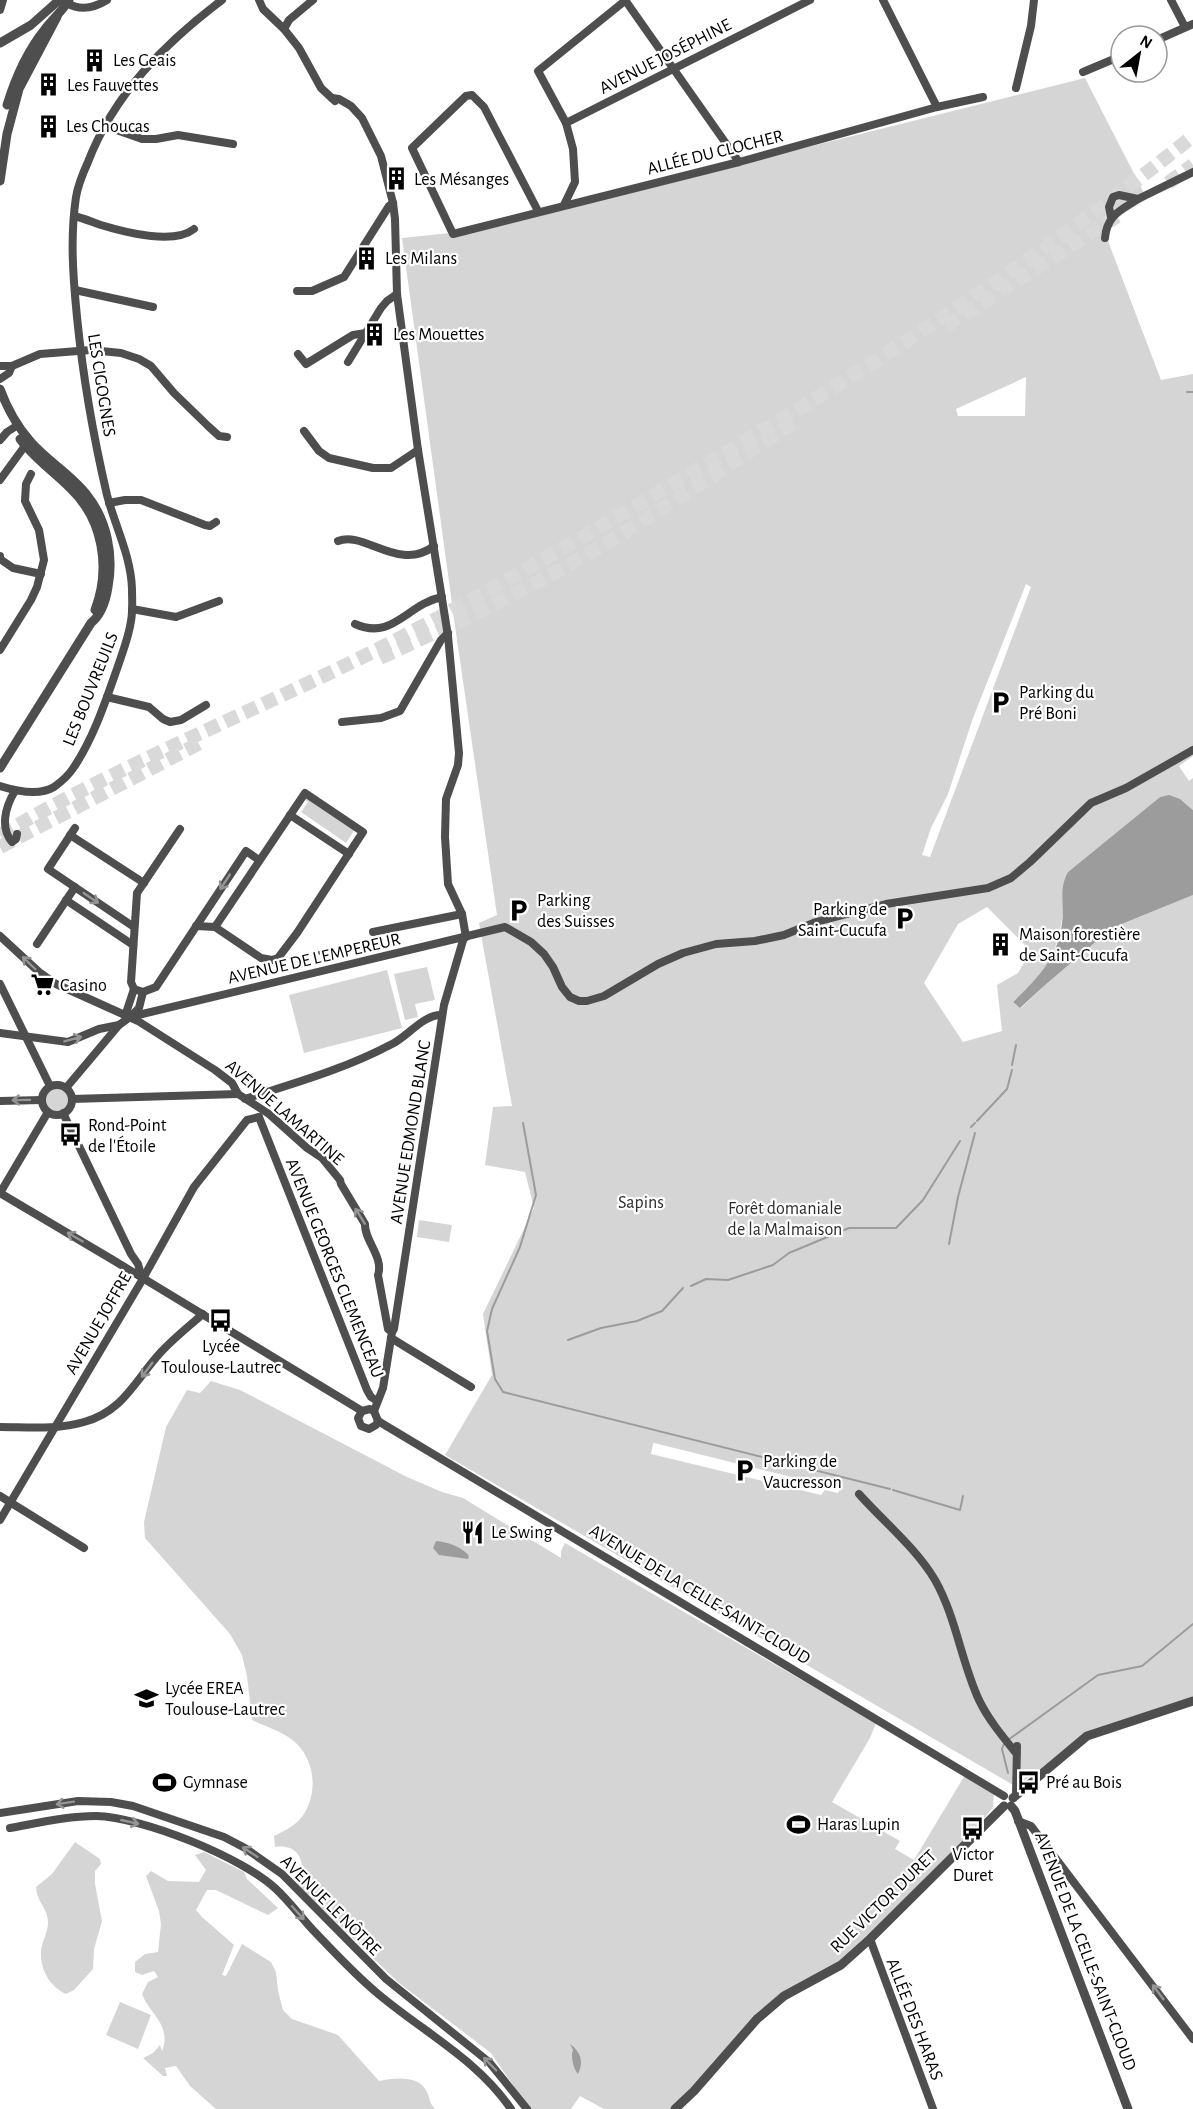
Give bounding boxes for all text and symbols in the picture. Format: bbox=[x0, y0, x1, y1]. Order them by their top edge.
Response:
street label: AVENUE JOSÉPHINE bbox=[595, 13, 735, 98]
north arrow bbox=[1109, 24, 1169, 84]
text: N bbox=[1137, 32, 1155, 52]
building icon: Les Geais bbox=[82, 47, 108, 73]
place label: Les Geais bbox=[113, 52, 176, 70]
building icon: Les Fauvettes bbox=[36, 72, 62, 98]
place label: Les Fauvettes bbox=[67, 77, 159, 95]
building icon: Les Choucas bbox=[35, 113, 61, 139]
place label: Les Choucas bbox=[66, 118, 150, 136]
street label: ALLÉE DU CLOCHER bbox=[645, 124, 785, 179]
building icon: Les Mésanges bbox=[383, 166, 409, 192]
place label: Les Mésanges bbox=[414, 171, 509, 189]
building icon: Les Milans bbox=[354, 245, 380, 271]
place label: Les Milans bbox=[385, 250, 457, 268]
building icon: Les Mouettes bbox=[362, 321, 388, 347]
place label: Les Mouettes bbox=[393, 326, 485, 344]
street label: LES CIGOGNES bbox=[84, 332, 118, 438]
street label: LES BOUVREUILS bbox=[60, 630, 122, 749]
place label: Parking du Pré Boni bbox=[1019, 684, 1094, 723]
parking icon: Parking du Pré Boni bbox=[988, 689, 1014, 715]
one-way arrow bbox=[219, 873, 231, 890]
one-way arrow bbox=[82, 892, 99, 904]
place label: Parking des Suisses bbox=[537, 892, 615, 931]
parking icon: Parking des Suisses bbox=[506, 897, 532, 923]
place label: Parking de Saint-Cucufa bbox=[798, 901, 887, 940]
parking icon: Parking de Saint-Cucufa bbox=[892, 906, 918, 932]
place label: Maison forestière de Saint-Cucufa bbox=[1019, 926, 1140, 965]
street label: AVENUE DE L'EMPEREUR bbox=[226, 930, 402, 988]
building icon: Maison forestière de Saint-Cucufa bbox=[988, 931, 1014, 957]
one-way arrow bbox=[22, 956, 37, 970]
supermarket icon: Casino bbox=[29, 972, 55, 998]
place label: Casino bbox=[60, 977, 107, 995]
one-way arrow bbox=[63, 1032, 82, 1044]
street label: AVENUE EDMOND BLANC bbox=[388, 1039, 434, 1225]
street label: AVENUE LAMARTINE bbox=[222, 1057, 347, 1169]
one-way arrow bbox=[11, 1094, 31, 1106]
place label: Rond-Point de l'Étoile bbox=[88, 1117, 167, 1156]
bus stop icon: Rond-Point de l'Étoile bbox=[57, 1122, 83, 1148]
street label: AVENUE GEORGES CLEMENCEAU bbox=[282, 1156, 386, 1381]
park label: Sapins bbox=[618, 1194, 664, 1212]
park label: Forêt domaniale de la Malmaison bbox=[728, 1200, 842, 1239]
one-way arrow bbox=[354, 1208, 366, 1225]
one-way arrow bbox=[67, 1231, 84, 1243]
street label: AVENUE JOFFRE bbox=[62, 1269, 136, 1378]
bus stop icon: Lycée Toulouse-Lautrec bbox=[208, 1307, 234, 1333]
place label: Lycée Toulouse-Lautrec bbox=[161, 1338, 281, 1377]
one-way arrow bbox=[140, 1362, 153, 1378]
place label: Parking de Vaucresson bbox=[763, 1453, 842, 1492]
parking icon: Parking de Vaucresson bbox=[732, 1458, 758, 1484]
restaurant icon: Le Swing bbox=[460, 1519, 486, 1545]
street label: AVENUE DE LA CELLE-SAINT-CLOUD bbox=[586, 1522, 813, 1668]
place label: Le Swing bbox=[491, 1524, 552, 1542]
place label: Lycée EREA Toulouse-Lautrec bbox=[165, 1680, 285, 1719]
school or university icon: Lycée EREA Toulouse-Lautrec bbox=[134, 1685, 160, 1711]
sports icon: Gymnase bbox=[152, 1769, 178, 1795]
bus stop icon: Pré au Bois bbox=[1015, 1769, 1041, 1795]
place label: Gymnase bbox=[183, 1774, 248, 1792]
place label: Pré au Bois bbox=[1046, 1774, 1122, 1792]
one-way arrow bbox=[56, 1798, 75, 1809]
sports icon: Haras Lupin bbox=[786, 1811, 812, 1837]
bus stop icon: Victor Duret bbox=[960, 1815, 986, 1841]
place label: Haras Lupin bbox=[817, 1816, 900, 1834]
one-way arrow bbox=[120, 1817, 139, 1829]
street label: AVENUE DE LA CELLE-SAINT-CLOUD bbox=[1031, 1829, 1139, 2073]
one-way arrow bbox=[242, 1845, 259, 1858]
place label: Victor Duret bbox=[952, 1846, 994, 1885]
street label: RUE VICTOR DURET bbox=[827, 1847, 940, 1957]
street label: AVENUE LE NÔTRE bbox=[277, 1850, 386, 1959]
one-way arrow bbox=[291, 1905, 305, 1920]
street label: ALLÉE DES HARAS bbox=[883, 1955, 948, 2083]
one-way arrow bbox=[1151, 1985, 1164, 2001]
one-way arrow bbox=[483, 2056, 497, 2071]

